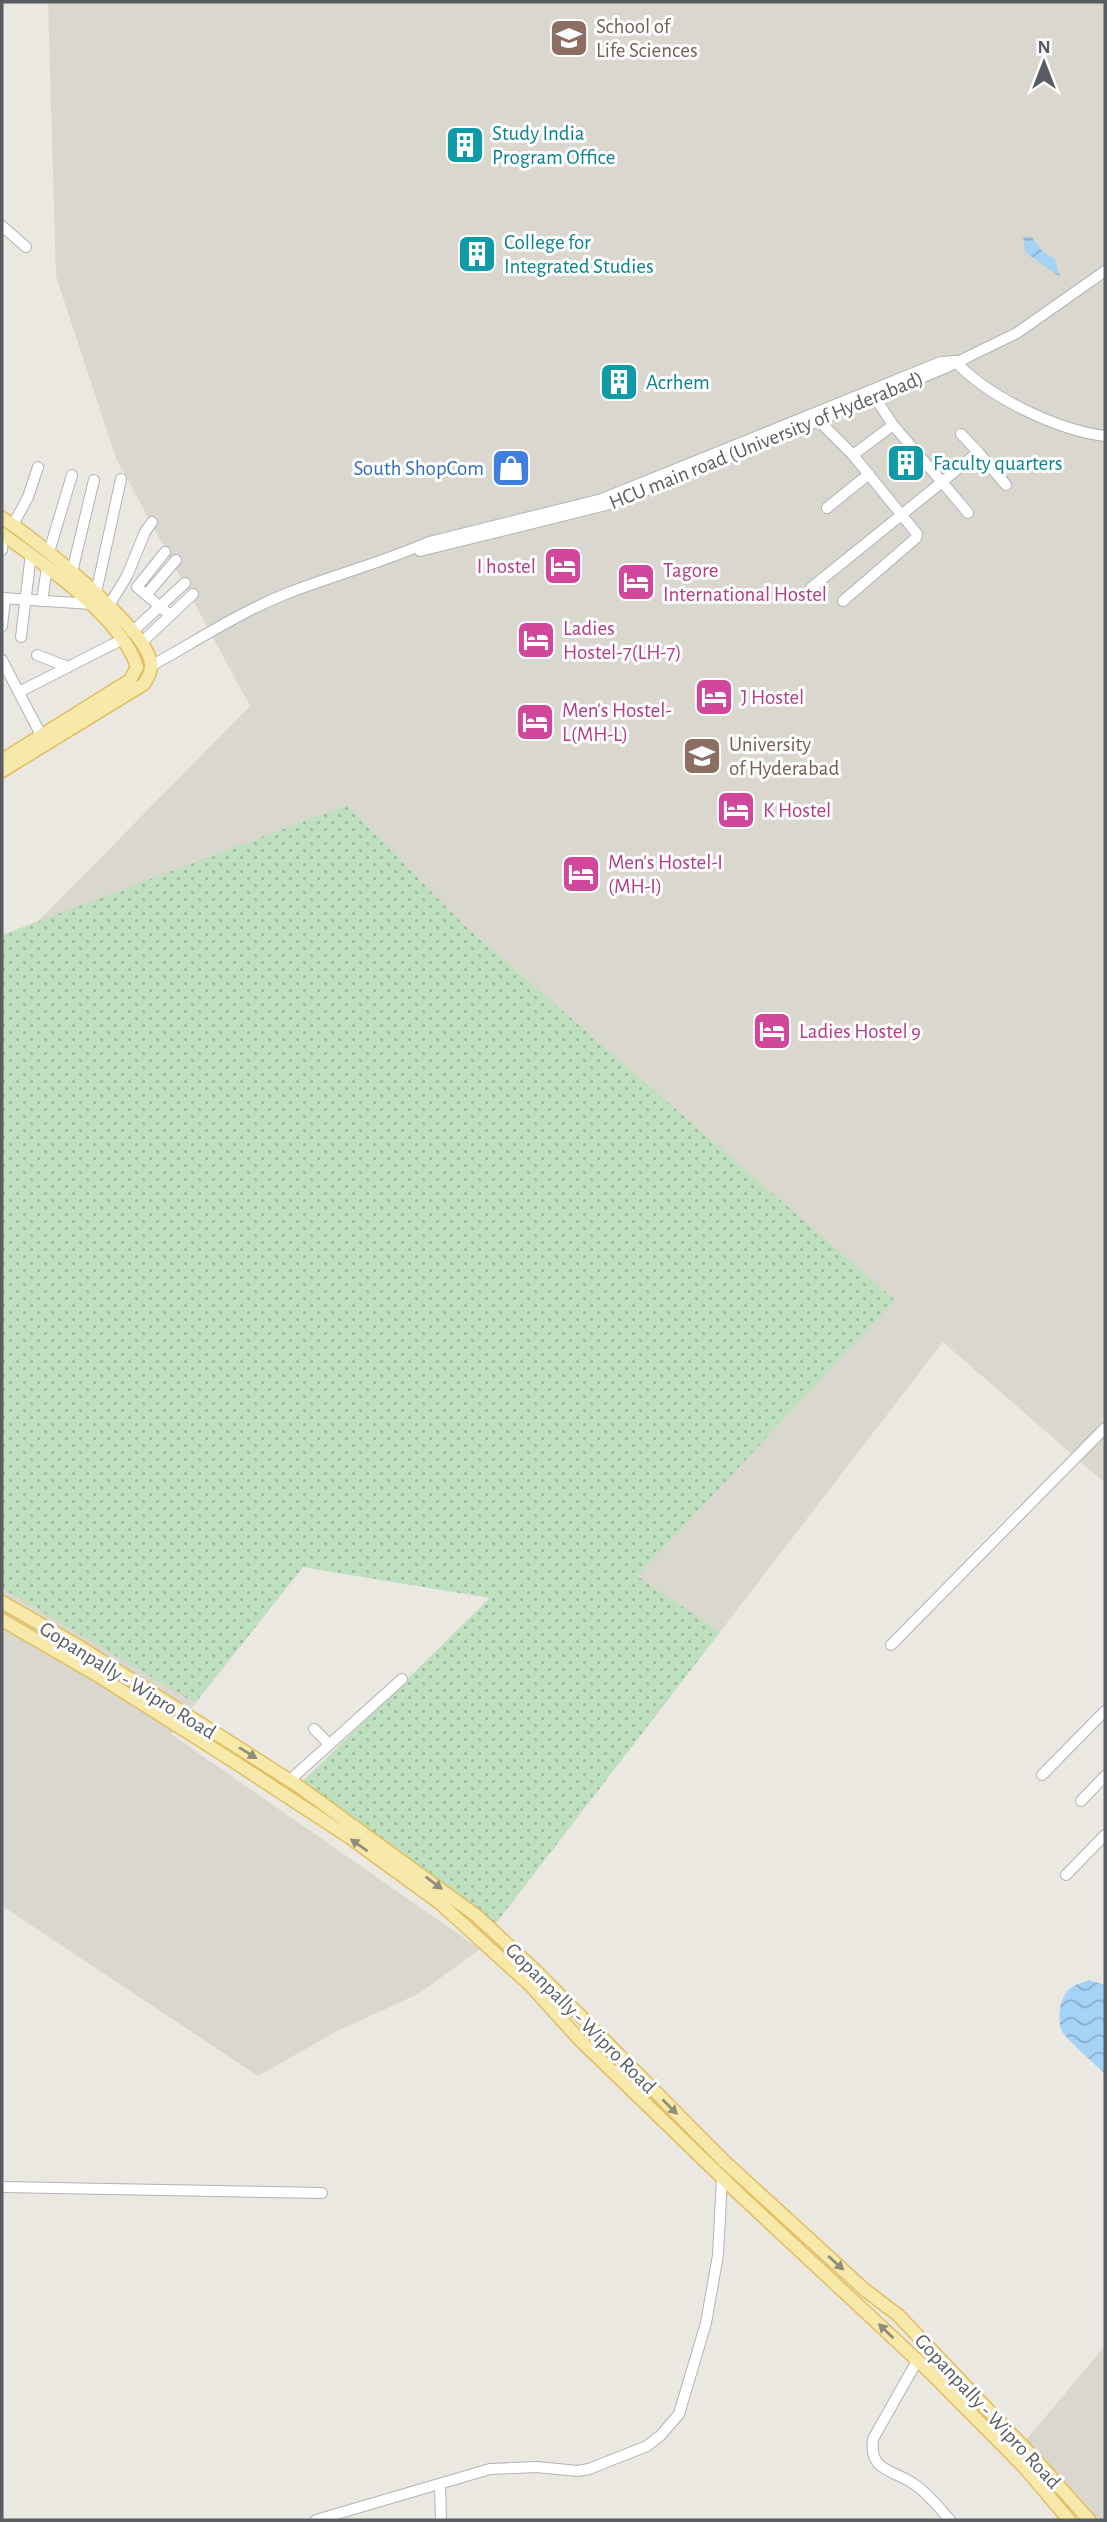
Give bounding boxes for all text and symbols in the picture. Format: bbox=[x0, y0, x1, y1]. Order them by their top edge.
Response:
place label: School of Life Sciences bbox=[596, 16, 698, 61]
school or university icon: School of Life Sciences bbox=[548, 17, 590, 59]
north arrow bbox=[1009, 28, 1079, 98]
text: N bbox=[1037, 38, 1051, 57]
place label: Study India Program Office bbox=[492, 123, 615, 168]
building icon: Study India Program Office bbox=[444, 124, 486, 166]
place label: College for Integrated Studies bbox=[504, 232, 654, 277]
building icon: College for Integrated Studies bbox=[456, 233, 498, 275]
building icon: Acrhem bbox=[598, 361, 640, 403]
street label: HCU main road (University of Hyderabad) bbox=[606, 368, 926, 513]
place label: Acrhem bbox=[646, 372, 710, 393]
building icon: Faculty quarters bbox=[885, 442, 927, 484]
shop icon: South ShopCom bbox=[490, 447, 532, 489]
place label: Faculty quarters bbox=[933, 453, 1063, 474]
place label: South ShopCom bbox=[353, 458, 484, 479]
hotel icon: I hostel bbox=[542, 545, 584, 587]
place label: I hostel bbox=[477, 556, 536, 577]
place label: Tagore International Hostel bbox=[663, 560, 827, 605]
hotel icon: Tagore International Hostel bbox=[615, 561, 657, 603]
place label: Ladies Hostel-7(LH-7) bbox=[563, 618, 682, 663]
hotel icon: Ladies Hostel-7(LH-7) bbox=[515, 619, 557, 661]
hotel icon: J Hostel bbox=[693, 676, 735, 718]
place label: J Hostel bbox=[741, 687, 804, 708]
place label: Men's Hostel- L(MH-L) bbox=[562, 700, 672, 745]
hotel icon: Men's Hostel- L(MH-L) bbox=[514, 701, 556, 743]
place label: University of Hyderabad bbox=[729, 734, 839, 779]
school or university icon: University of Hyderabad bbox=[681, 735, 723, 777]
hotel icon: K Hostel bbox=[715, 789, 757, 831]
place label: K Hostel bbox=[763, 800, 831, 821]
place label: Men's Hostel-I (MH-I) bbox=[608, 852, 723, 897]
hotel icon: Men's Hostel-I (MH-I) bbox=[560, 853, 602, 895]
hotel icon: Ladies Hostel 9 bbox=[751, 1010, 793, 1052]
place label: Ladies Hostel 9 bbox=[799, 1021, 921, 1042]
street label: Gopanpally - Wipro Road bbox=[36, 1618, 220, 1743]
one-way arrow bbox=[238, 1747, 257, 1760]
one-way arrow bbox=[350, 1838, 368, 1852]
one-way arrow bbox=[425, 1876, 443, 1891]
street label: Gopanpally - Wipro Road bbox=[501, 1939, 660, 2098]
one-way arrow bbox=[662, 2098, 679, 2115]
one-way arrow bbox=[827, 2254, 844, 2270]
one-way arrow bbox=[877, 2322, 894, 2339]
street label: Gopanpally - Wipro Road bbox=[911, 2330, 1065, 2493]

